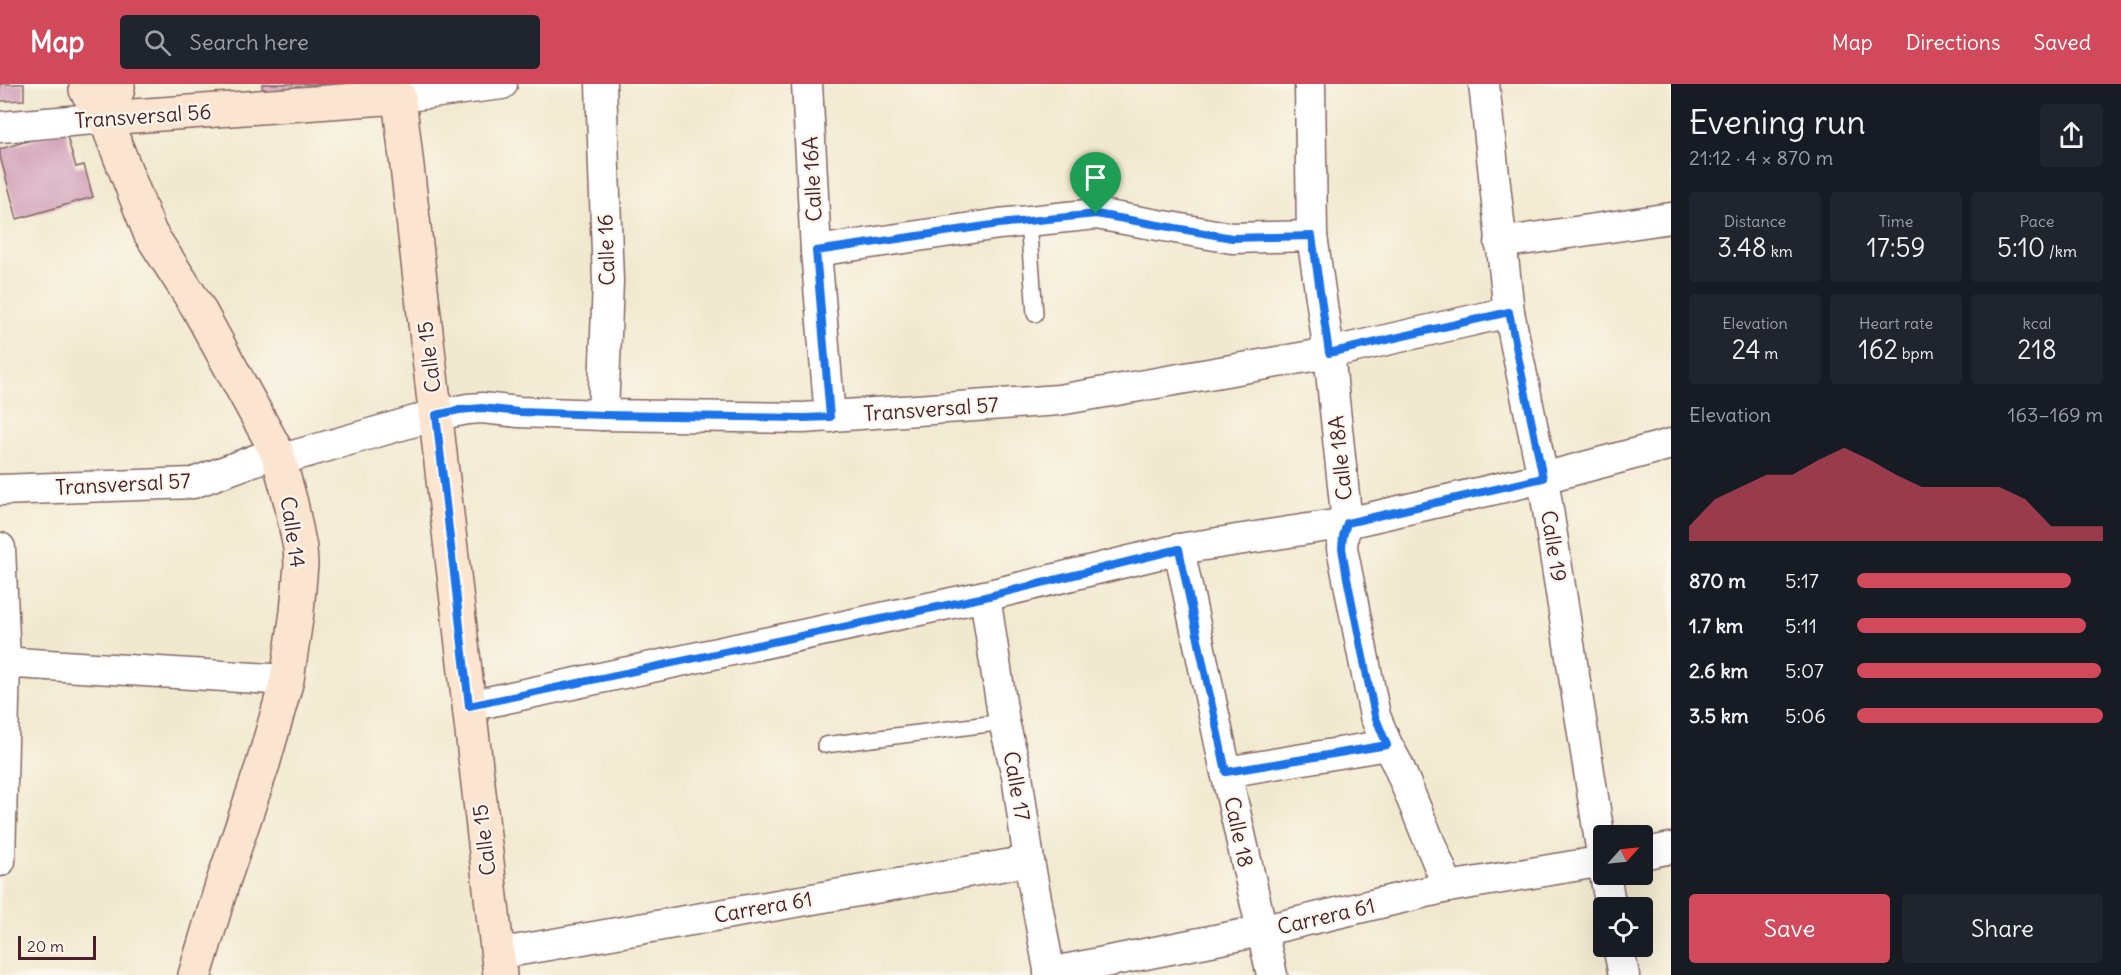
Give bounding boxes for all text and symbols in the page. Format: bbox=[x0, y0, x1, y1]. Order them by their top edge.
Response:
search box bbox=[120, 15, 540, 69]
text: Map bbox=[30, 24, 84, 60]
icon: search bbox=[141, 26, 174, 59]
text: Search here bbox=[189, 28, 309, 56]
text: Map bbox=[1832, 29, 1873, 56]
text: Directions bbox=[1906, 29, 2000, 56]
text: Saved bbox=[2033, 29, 2091, 56]
street label: Transversal 56 bbox=[74, 98, 212, 134]
text: Evening run bbox=[1689, 101, 1865, 143]
button: share bbox=[2040, 104, 2103, 167]
street label: Calle 16A bbox=[796, 136, 828, 222]
text: 21:12 · 4 × 870 m bbox=[1689, 145, 1833, 170]
pin bbox=[1070, 152, 1121, 214]
icon: arrive bbox=[1079, 161, 1112, 194]
text: Distance bbox=[1724, 211, 1786, 231]
text: Time bbox=[1879, 211, 1913, 231]
text: Pace bbox=[2020, 211, 2054, 231]
street label: Calle 16 bbox=[591, 214, 621, 286]
text: 3.48 bbox=[1717, 231, 1767, 264]
text: 17:59 bbox=[1867, 231, 1925, 264]
text: 5:10 bbox=[1997, 231, 2045, 264]
text: km bbox=[1767, 241, 1793, 261]
text: /km bbox=[2045, 241, 2077, 261]
text: Elevation bbox=[1722, 313, 1788, 333]
text: Heart rate bbox=[1859, 313, 1933, 333]
text: kcal bbox=[2023, 313, 2051, 333]
street label: Calle 15 bbox=[411, 320, 447, 394]
text: 24 bbox=[1732, 333, 1761, 366]
text: 162 bbox=[1858, 333, 1898, 366]
text: 218 bbox=[2017, 333, 2057, 366]
text: m bbox=[1761, 343, 1778, 363]
text: bpm bbox=[1898, 343, 1934, 363]
street label: Transversal 57 bbox=[863, 391, 999, 427]
text: Elevation bbox=[1689, 402, 1771, 427]
text: 163–169 m bbox=[2008, 402, 2103, 427]
street label: Calle 18A bbox=[1322, 414, 1358, 502]
street label: Transversal 57 bbox=[55, 467, 191, 501]
street label: Calle 14 bbox=[275, 495, 311, 569]
street label: Calle 19 bbox=[1535, 508, 1573, 584]
text: 870 m bbox=[1689, 568, 1746, 593]
text: 5:17 bbox=[1785, 568, 1819, 593]
text: 1.7 km bbox=[1689, 613, 1743, 638]
text: 5:11 bbox=[1785, 613, 1817, 638]
text: 2.6 km bbox=[1689, 658, 1748, 683]
text: 5:07 bbox=[1785, 658, 1824, 683]
text: 3.5 km bbox=[1689, 703, 1749, 728]
text: 5:06 bbox=[1785, 703, 1826, 728]
street label: Calle 17 bbox=[998, 749, 1036, 823]
street label: Calle 18 bbox=[1218, 794, 1260, 870]
street label: Calle 15 bbox=[466, 803, 502, 877]
north arrow bbox=[1593, 825, 1653, 885]
map controls bbox=[1593, 825, 1653, 957]
street label: Carrera 61 bbox=[712, 885, 814, 929]
street label: Carrera 61 bbox=[1275, 892, 1377, 940]
button: Save bbox=[1689, 894, 1890, 963]
button: Share bbox=[1902, 894, 2103, 963]
button: locate bbox=[1593, 897, 1653, 957]
scale bar bbox=[18, 933, 96, 960]
text: 20 m bbox=[27, 936, 64, 956]

